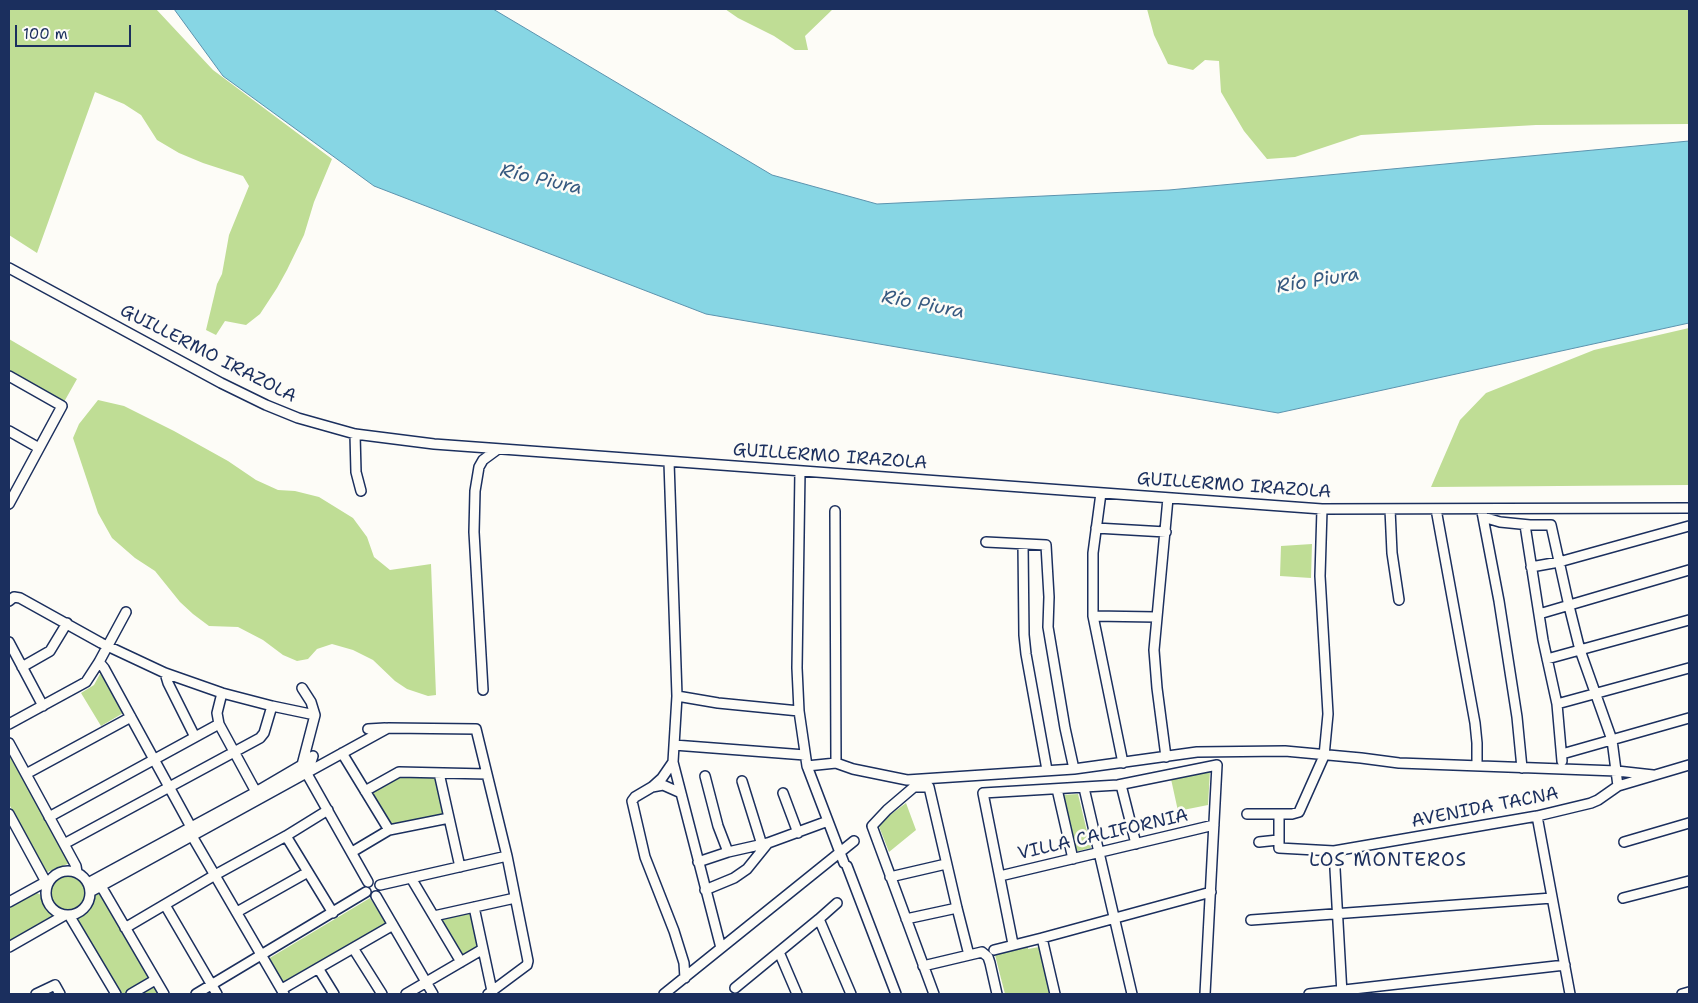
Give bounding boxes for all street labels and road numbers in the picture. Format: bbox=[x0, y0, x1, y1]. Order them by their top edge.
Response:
street label: GUILLERMO IRAZOLA bbox=[116, 300, 300, 408]
street label: GUILLERMO IRAZOLA bbox=[732, 439, 928, 475]
street label: GUILLERMO IRAZOLA bbox=[1136, 468, 1332, 504]
street label: AVENIDA TACNA bbox=[1409, 783, 1561, 833]
street label: VILLA CALIFORNIA bbox=[1016, 805, 1190, 865]

